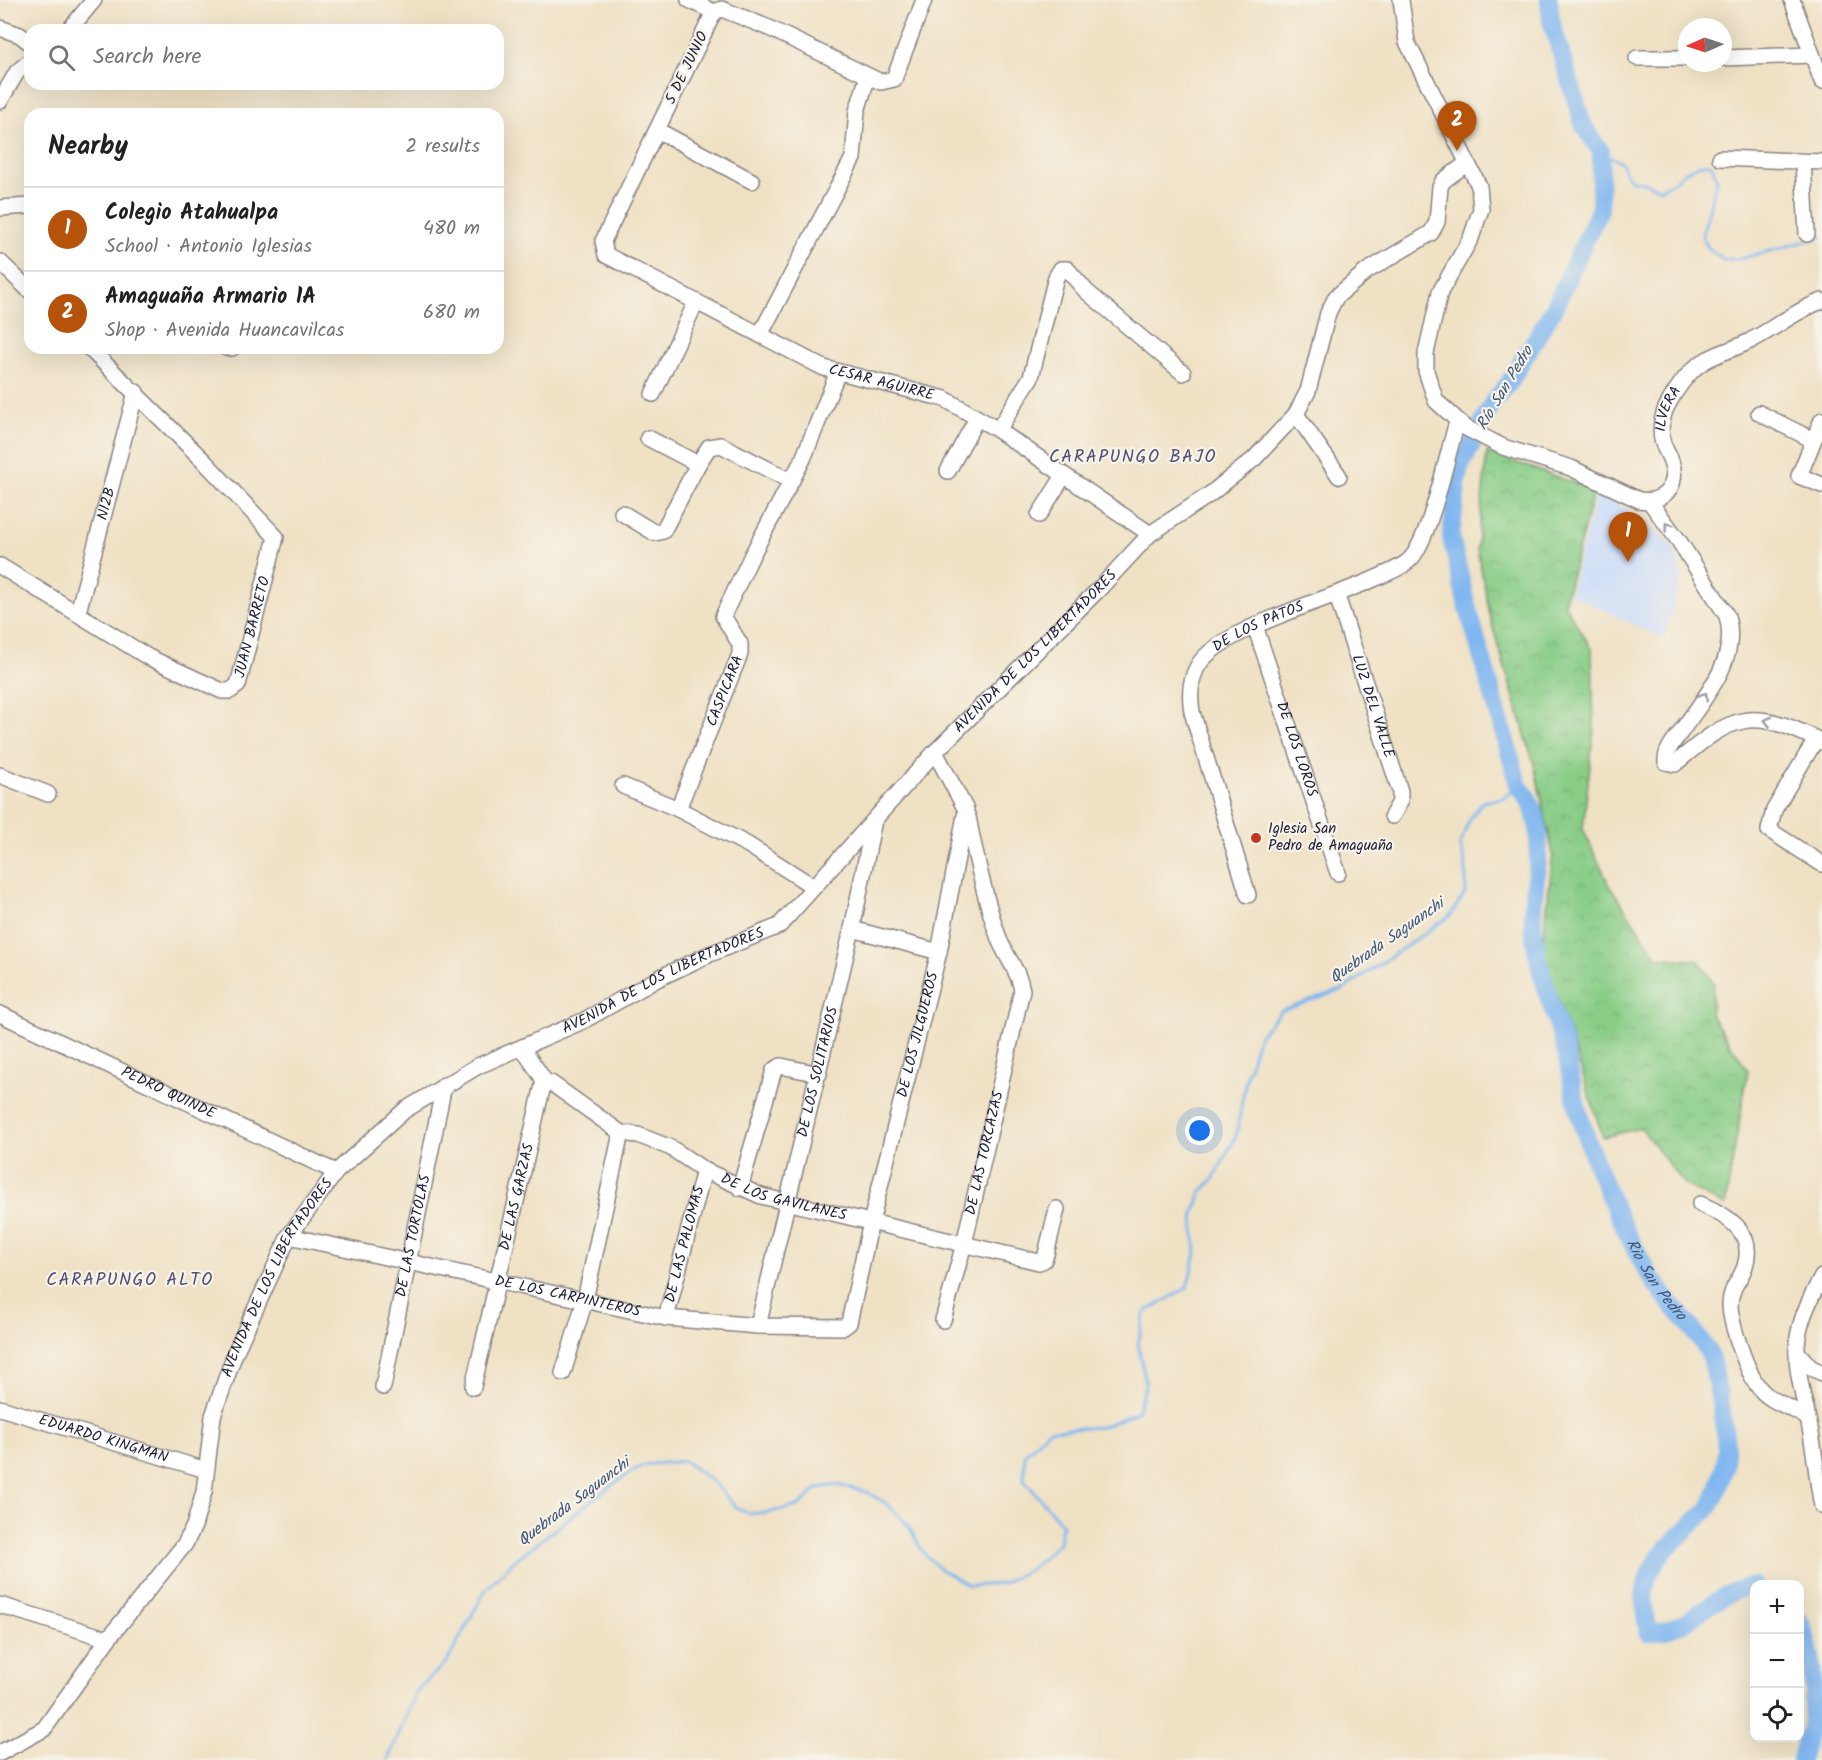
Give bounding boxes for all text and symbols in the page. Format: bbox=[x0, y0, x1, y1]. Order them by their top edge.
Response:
north arrow bbox=[1678, 18, 1732, 72]
search box bbox=[24, 24, 504, 90]
street label: 5 DE JUNIO bbox=[659, 27, 715, 109]
text: Search here bbox=[93, 40, 201, 75]
icon: search bbox=[45, 41, 78, 74]
pin: 2 bbox=[1438, 102, 1476, 151]
text: Nearby bbox=[48, 126, 128, 168]
text: 2 results bbox=[405, 131, 480, 163]
text: Colegio Atahualpa bbox=[105, 196, 278, 231]
text: 1 bbox=[64, 213, 71, 245]
text: 480 m bbox=[423, 213, 480, 245]
text: School · Antonio Iglesias bbox=[105, 231, 312, 263]
text: Amaguaña Armario 1A bbox=[105, 280, 316, 315]
text: 2 bbox=[62, 297, 73, 329]
text: 680 m bbox=[423, 297, 480, 329]
text: Shop · Avenida Huancavilcas bbox=[105, 315, 344, 347]
water label: Río San Pedro bbox=[1470, 340, 1541, 435]
street label: CESAR AGUIRRE bbox=[826, 358, 938, 408]
street label: ILVERA bbox=[1649, 381, 1688, 432]
district label: CARAPUNGO BAJO bbox=[1049, 443, 1217, 472]
street label: N12B bbox=[91, 485, 122, 523]
pin: 1 bbox=[1608, 512, 1648, 562]
one-way arrow bbox=[1664, 521, 1675, 532]
street label: AVENIDA DE LOS LIBERTADORES bbox=[948, 565, 1123, 739]
street label: JUAN BARRETO bbox=[228, 574, 277, 680]
street label: DE LOS PATOS bbox=[1208, 595, 1307, 659]
street label: CASPICARA bbox=[700, 652, 750, 730]
street label: LUZ DEL VALLE bbox=[1345, 652, 1401, 762]
one-way arrow bbox=[1697, 692, 1708, 703]
street label: DE LOS LOROS bbox=[1269, 698, 1324, 800]
one-way arrow bbox=[1763, 715, 1773, 728]
place label: Iglesia San Pedro de Amaguaña bbox=[1268, 817, 1393, 858]
marker: Iglesia San Pedro de Amaguaña bbox=[1249, 831, 1263, 845]
water label: Quebrada Saguanchi bbox=[1324, 890, 1452, 990]
street label: AVENIDA DE LOS LIBERTADORES bbox=[558, 921, 768, 1041]
street label: DE LOS JILGUEROS bbox=[891, 969, 946, 1100]
street label: DE LOS SOLITARIOS bbox=[791, 1004, 845, 1140]
street label: PEDRO QUINDE bbox=[117, 1060, 221, 1126]
street label: DE LAS TORCAZAS bbox=[959, 1089, 1011, 1217]
your location bbox=[1185, 1116, 1214, 1145]
street label: DE LAS GARZAS bbox=[493, 1141, 541, 1253]
street label: DE LOS GAVILANES bbox=[716, 1167, 849, 1228]
street label: AVENIDA DE LOS LIBERTADORES bbox=[215, 1173, 339, 1381]
street label: DE LAS TORTOLAS bbox=[389, 1173, 438, 1299]
street label: DE LAS PALOMAS bbox=[658, 1184, 711, 1305]
water label: Rio San Pedro bbox=[1620, 1234, 1694, 1327]
district label: CARAPUNGO ALTO bbox=[46, 1266, 214, 1295]
street label: DE LOS CARPINTEROS bbox=[492, 1269, 643, 1324]
street label: EDUARDO KINGMAN bbox=[36, 1408, 171, 1470]
water label: Quebrada Saguanchi bbox=[513, 1449, 638, 1553]
map controls bbox=[1750, 1580, 1804, 1742]
button: + bbox=[1750, 1580, 1804, 1634]
button: − bbox=[1750, 1634, 1804, 1688]
button: locate bbox=[1750, 1688, 1804, 1742]

